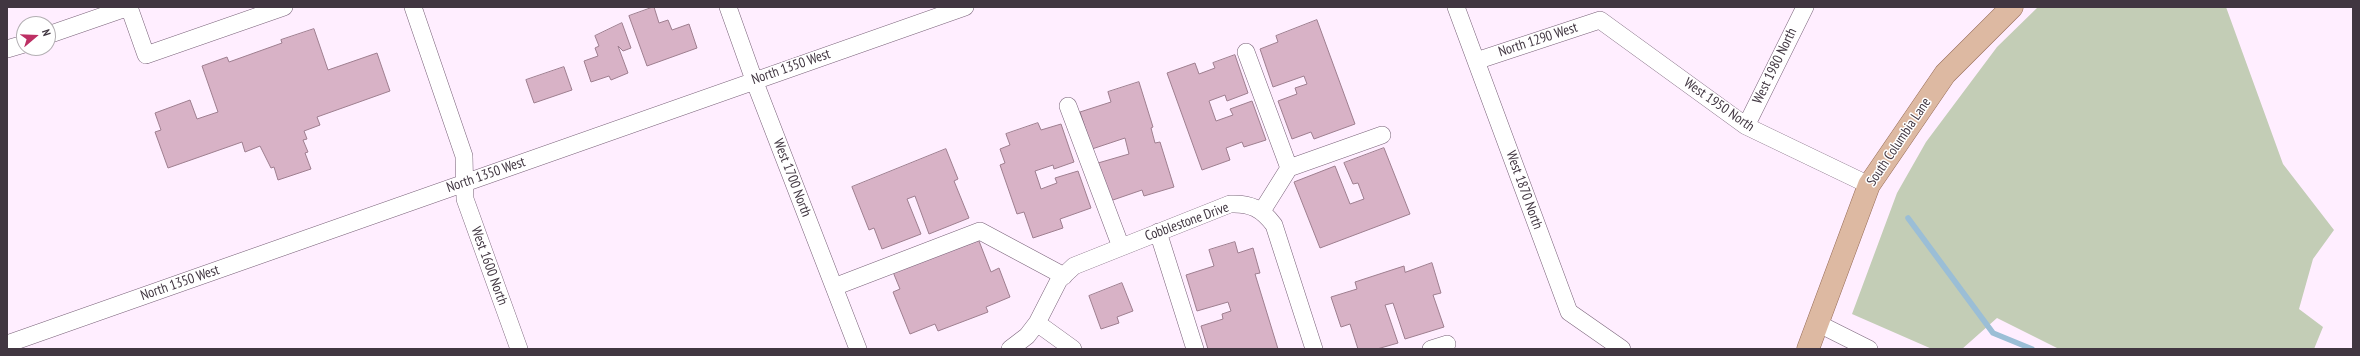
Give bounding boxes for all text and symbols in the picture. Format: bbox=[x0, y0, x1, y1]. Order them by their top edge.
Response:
north arrow bbox=[16, 16, 56, 56]
street label: North 1290 West bbox=[1496, 19, 1580, 61]
street label: West 1980 North bbox=[1749, 25, 1801, 107]
text: N bbox=[39, 27, 54, 38]
street label: North 1350 West bbox=[749, 46, 833, 88]
street label: West 1950 North bbox=[1681, 75, 1757, 135]
street label: South Columbia Lane bbox=[1863, 95, 1935, 189]
street label: West 1700 North bbox=[769, 137, 815, 219]
street label: West 1870 North bbox=[1502, 149, 1546, 231]
street label: North 1350 West bbox=[444, 154, 528, 196]
street label: Cobblestone Drive bbox=[1143, 199, 1231, 245]
street label: West 1600 North bbox=[467, 225, 511, 307]
street label: North 1350 West bbox=[138, 262, 222, 304]

